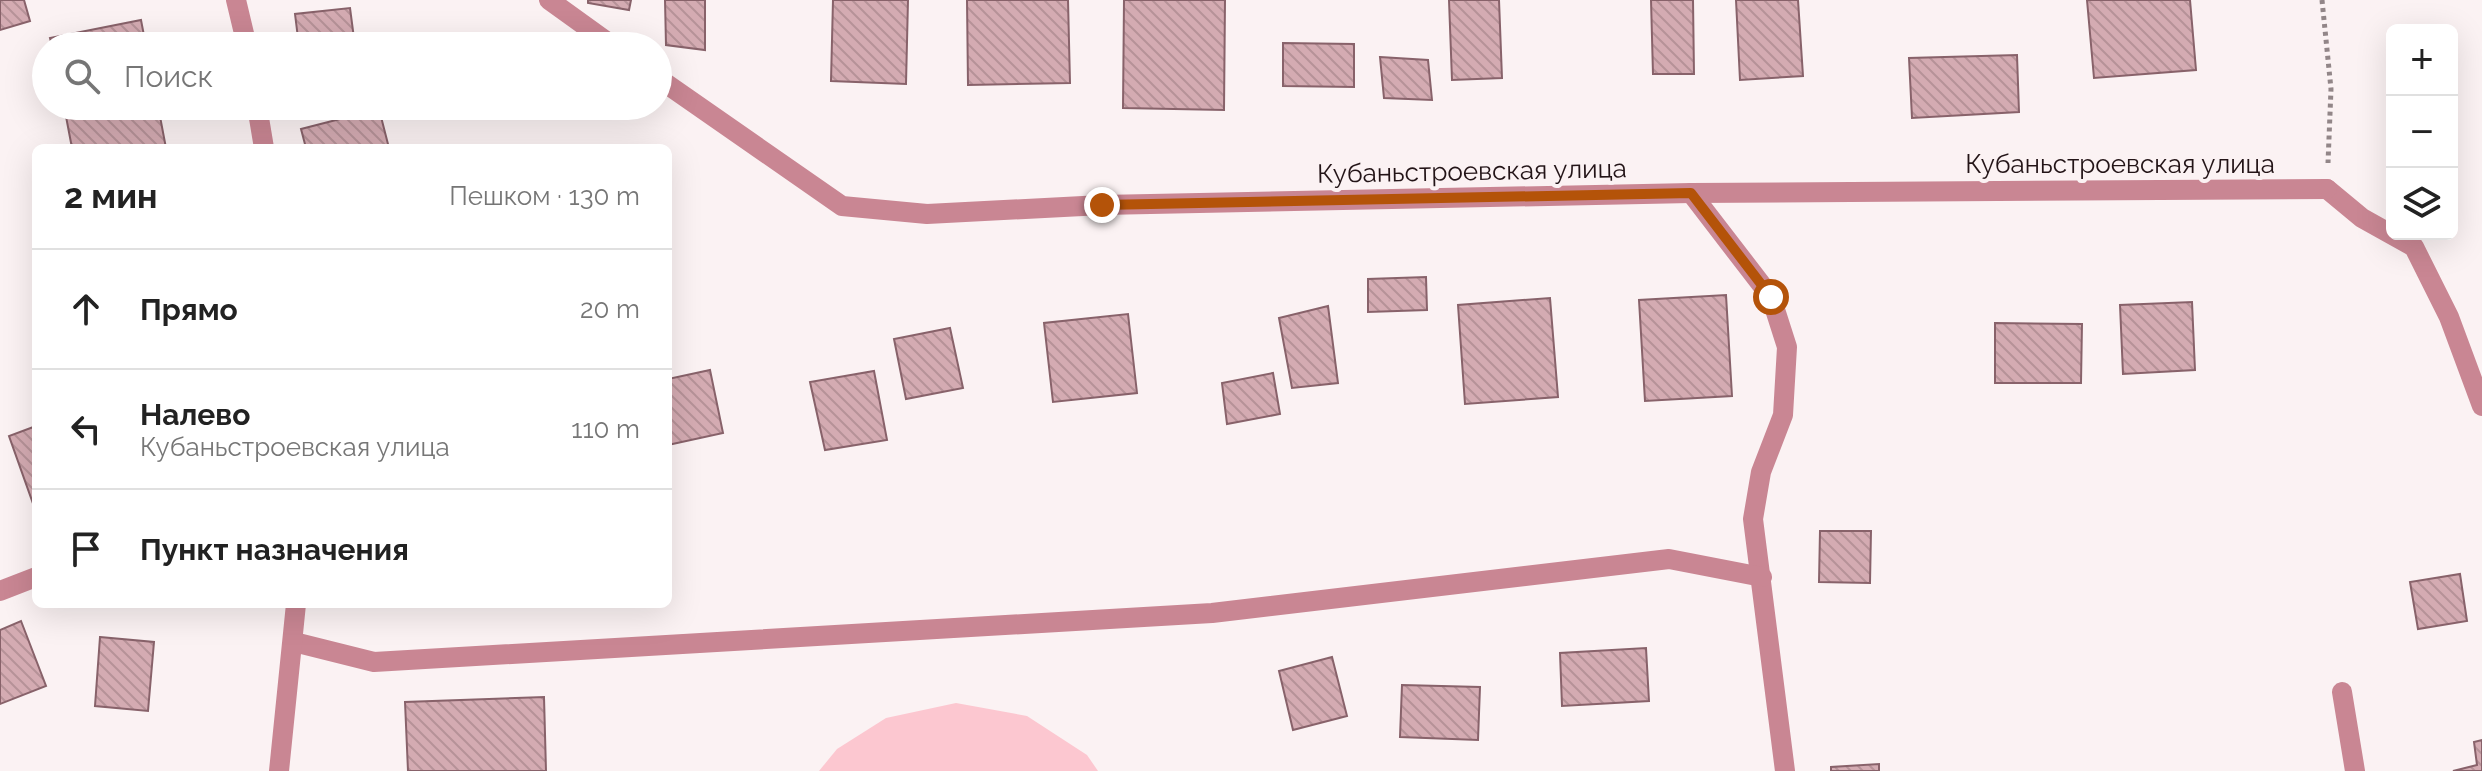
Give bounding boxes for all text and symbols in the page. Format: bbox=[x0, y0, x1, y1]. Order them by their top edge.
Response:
map controls bbox=[2386, 24, 2458, 240]
button: + bbox=[2386, 24, 2458, 96]
search box bbox=[32, 32, 672, 120]
icon: search bbox=[60, 54, 104, 98]
text: Поиск bbox=[124, 59, 213, 94]
button: − bbox=[2386, 96, 2458, 168]
street label: Кубаньстроевская улица bbox=[1965, 149, 2275, 179]
street label: Кубаньстроевская улица bbox=[1317, 153, 1627, 189]
button: layers bbox=[2386, 168, 2458, 240]
text: 2 мин bbox=[64, 176, 158, 216]
text: Пешком · 130 m bbox=[449, 181, 640, 211]
route end bbox=[1084, 187, 1120, 223]
route start bbox=[1753, 279, 1789, 315]
icon: ahead bbox=[64, 287, 108, 331]
text: Прямо bbox=[140, 292, 238, 327]
text: 20 m bbox=[580, 294, 640, 324]
text: Налево bbox=[140, 397, 250, 432]
icon: left bbox=[64, 407, 108, 451]
text: 110 m bbox=[571, 414, 640, 444]
text: Кубаньстроевская улица bbox=[140, 432, 450, 462]
icon: arrive bbox=[64, 527, 108, 571]
text: Пункт назначения bbox=[140, 532, 409, 567]

